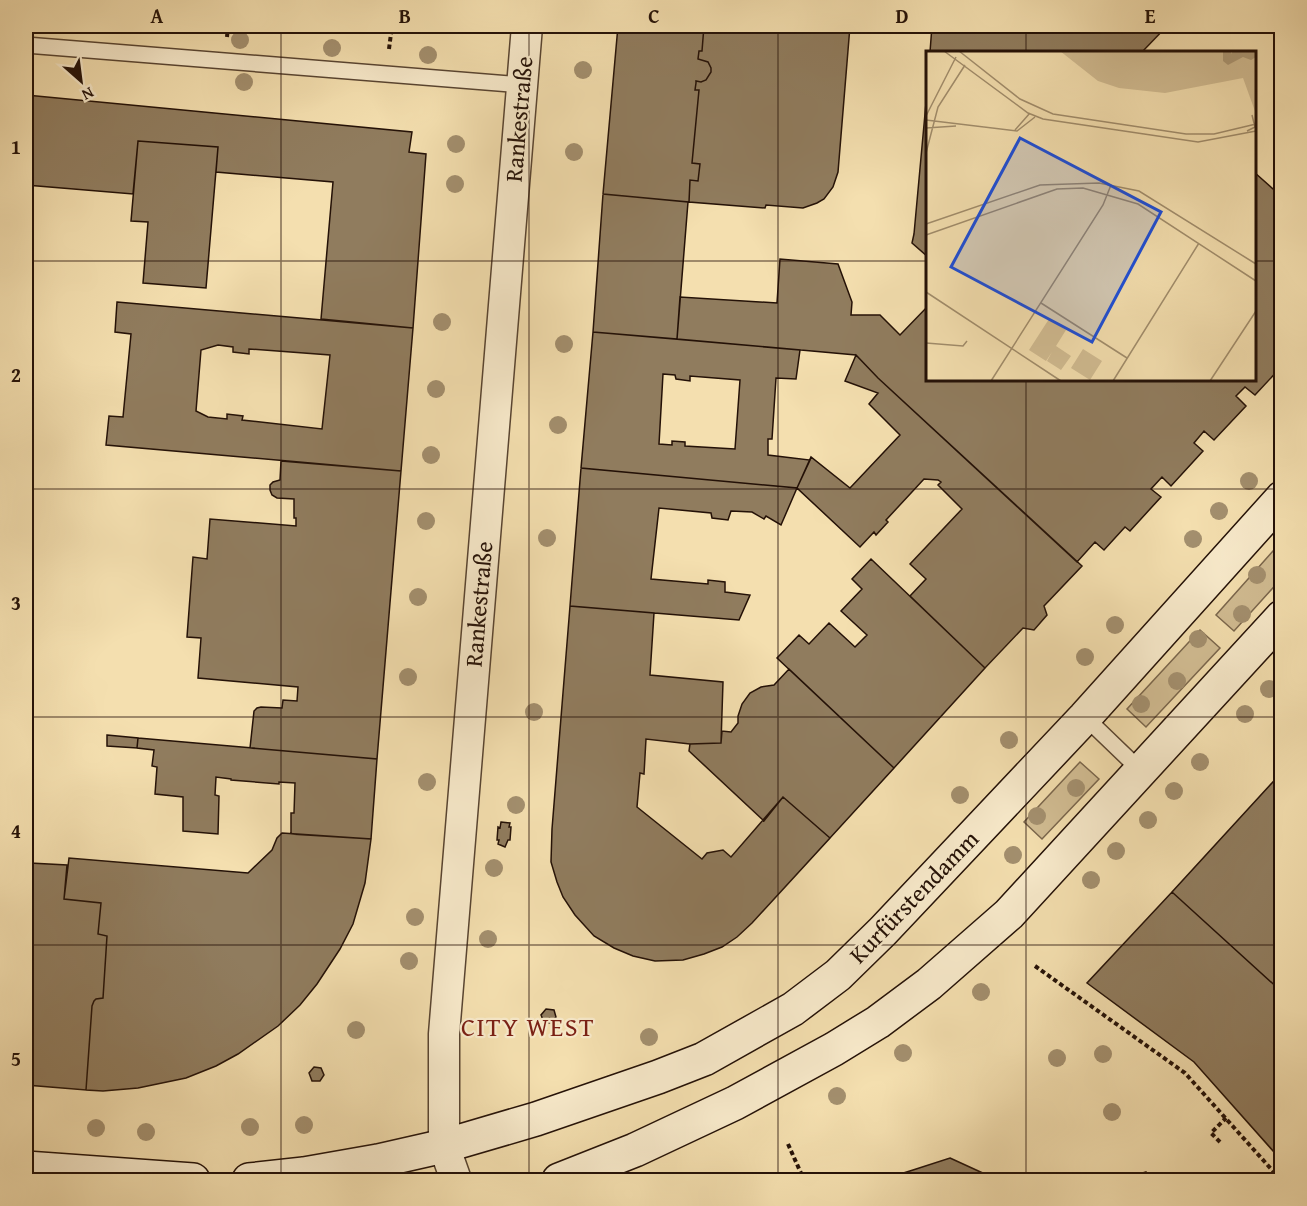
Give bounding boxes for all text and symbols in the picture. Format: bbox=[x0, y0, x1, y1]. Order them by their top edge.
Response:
text: A bbox=[151, 1, 164, 30]
text: B bbox=[399, 1, 411, 30]
text: C bbox=[648, 1, 660, 30]
text: D bbox=[895, 1, 909, 30]
text: E bbox=[1145, 1, 1156, 30]
north arrow bbox=[51, 51, 111, 111]
inset map bbox=[926, 51, 1256, 381]
street label: Rankestraße bbox=[496, 55, 541, 183]
text: N bbox=[77, 81, 98, 107]
text: 1 bbox=[11, 132, 21, 161]
text: 2 bbox=[11, 360, 21, 389]
street label: Rankestraße bbox=[456, 540, 501, 668]
text: 3 bbox=[11, 588, 21, 617]
text: 4 bbox=[11, 816, 21, 845]
street label: Kurfürstendamm bbox=[841, 822, 987, 971]
district label: CITY WEST bbox=[461, 1007, 595, 1046]
text: 5 bbox=[11, 1044, 21, 1073]

